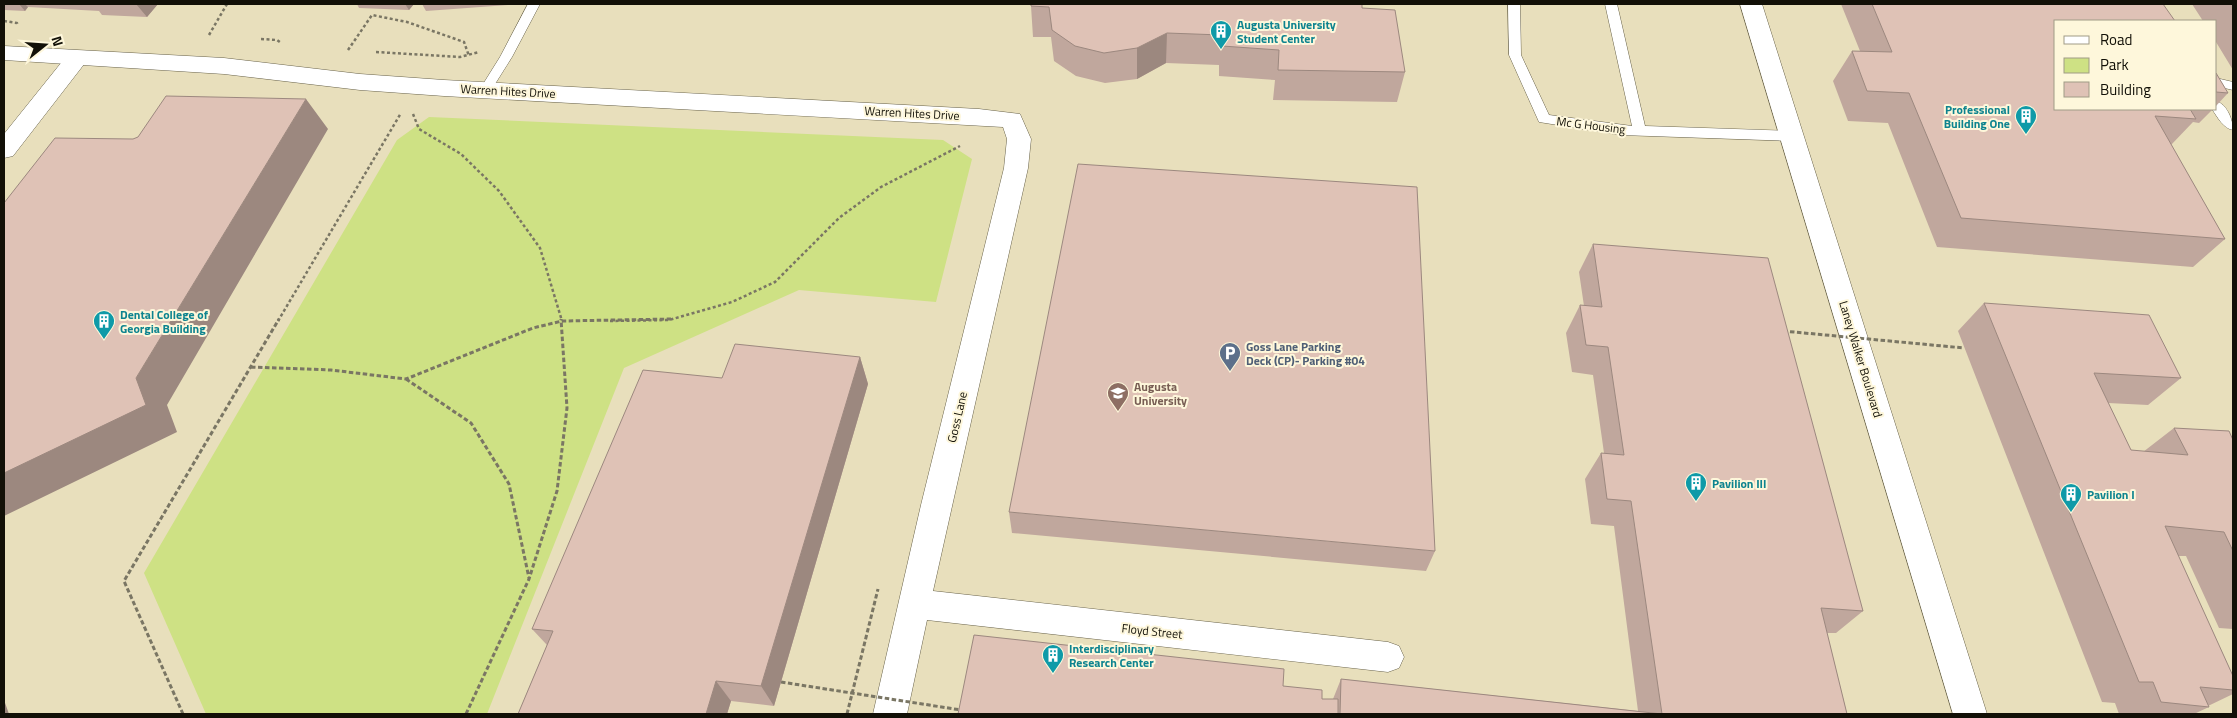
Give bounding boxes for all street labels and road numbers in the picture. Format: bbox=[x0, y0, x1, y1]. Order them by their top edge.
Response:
street label: Warren Hites Drive bbox=[460, 79, 556, 103]
street label: Warren Hites Drive bbox=[864, 101, 960, 125]
street label: Mc G Housing bbox=[1555, 111, 1627, 139]
street label: Laney Walker Boulevard bbox=[1834, 298, 1888, 420]
street label: Goss Lane bbox=[942, 390, 972, 444]
street label: Floyd Street bbox=[1121, 618, 1184, 644]

